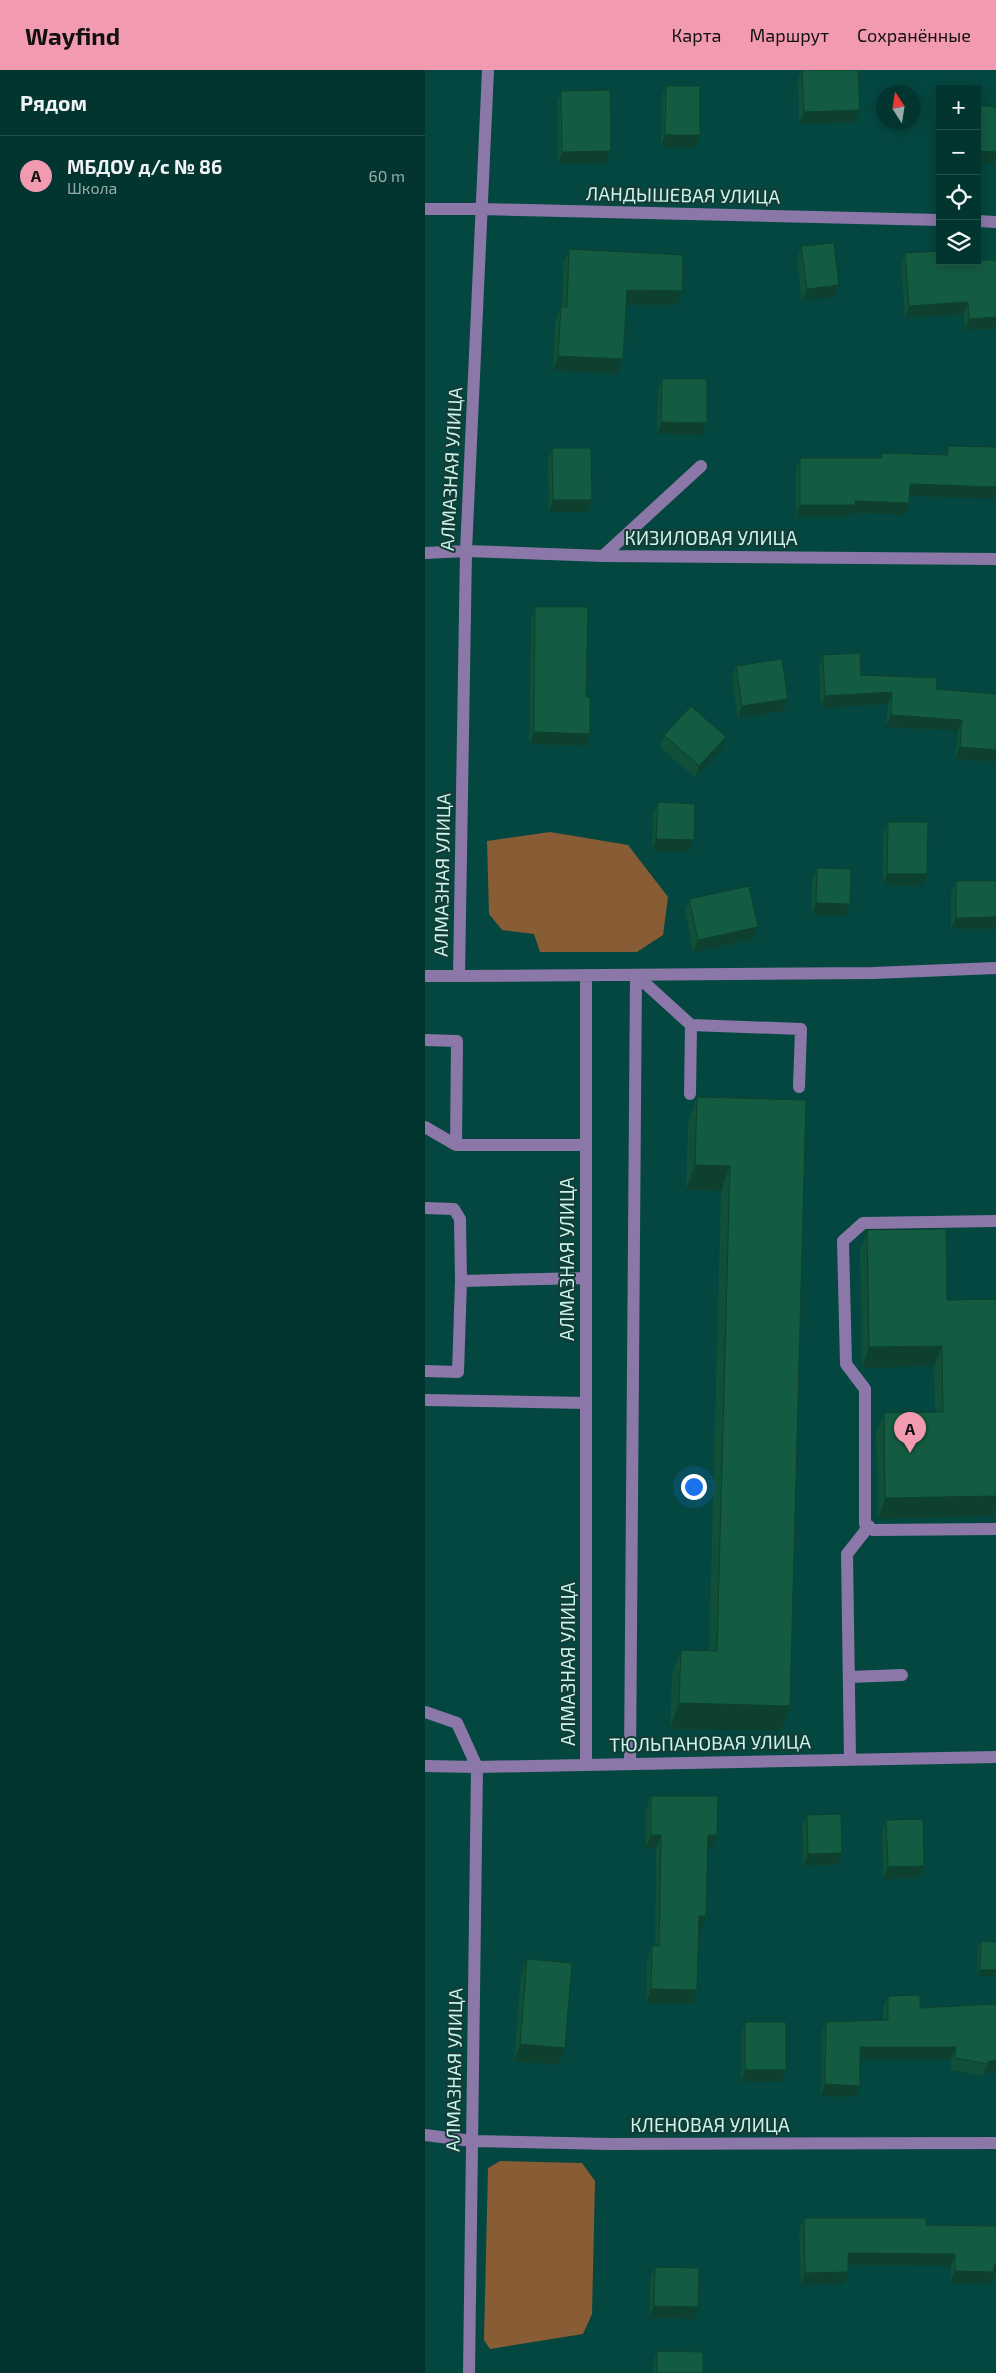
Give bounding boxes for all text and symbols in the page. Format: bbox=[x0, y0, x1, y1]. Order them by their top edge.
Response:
text: Wayfind bbox=[25, 21, 120, 50]
text: Карта bbox=[671, 24, 721, 46]
text: Маршрут bbox=[749, 24, 829, 46]
text: Сохранённые bbox=[857, 24, 971, 46]
north arrow bbox=[876, 85, 921, 130]
map controls bbox=[936, 85, 981, 265]
button: + bbox=[936, 85, 981, 130]
text: Рядом bbox=[20, 90, 87, 115]
button: − bbox=[936, 130, 981, 175]
text: МБДОУ д/с № 86 bbox=[67, 155, 222, 178]
text: A bbox=[31, 166, 41, 185]
text: 60 m bbox=[369, 166, 405, 185]
button: locate bbox=[936, 175, 981, 220]
text: Школа bbox=[67, 178, 117, 197]
street label: ЛАНДЫШЕВАЯ УЛИЦА bbox=[586, 181, 780, 208]
button: layers bbox=[936, 220, 981, 265]
street label: АЛМАЗНАЯ УЛИЦА bbox=[435, 386, 466, 551]
street label: КИЗИЛОВАЯ УЛИЦА bbox=[625, 526, 798, 549]
street label: АЛМАЗНАЯ УЛИЦА bbox=[429, 793, 454, 957]
street label: АЛМАЗНАЯ УЛИЦА bbox=[555, 1177, 578, 1341]
pin: A bbox=[894, 1412, 926, 1453]
your location bbox=[681, 1474, 707, 1500]
street label: АЛМАЗНАЯ УЛИЦА bbox=[556, 1582, 579, 1746]
street label: ТЮЛЬПАНОВАЯ УЛИЦА bbox=[609, 1729, 811, 1756]
street label: АЛМАЗНАЯ УЛИЦА bbox=[441, 1988, 466, 2152]
street label: КЛЕНОВАЯ УЛИЦА bbox=[630, 2113, 790, 2136]

